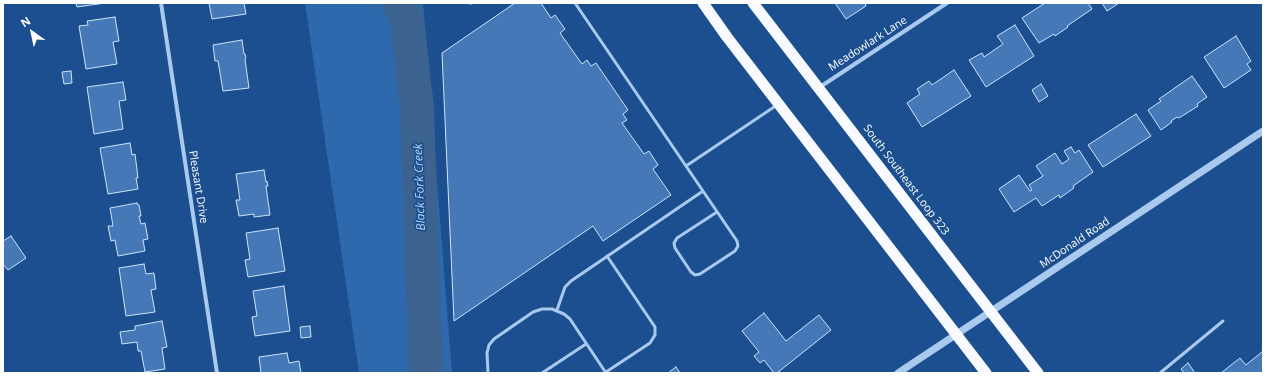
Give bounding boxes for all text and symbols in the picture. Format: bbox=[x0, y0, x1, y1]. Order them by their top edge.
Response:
north arrow bbox=[12, 12, 52, 52]
text: N bbox=[17, 13, 33, 30]
street label: Meadowlark Lane bbox=[826, 14, 910, 74]
street label: South Southeast Loop 323 bbox=[860, 122, 952, 238]
water label: Black Fork Creek bbox=[411, 143, 429, 231]
street label: Pleasant Drive bbox=[186, 150, 210, 224]
street label: McDonald Road bbox=[1038, 215, 1112, 271]

